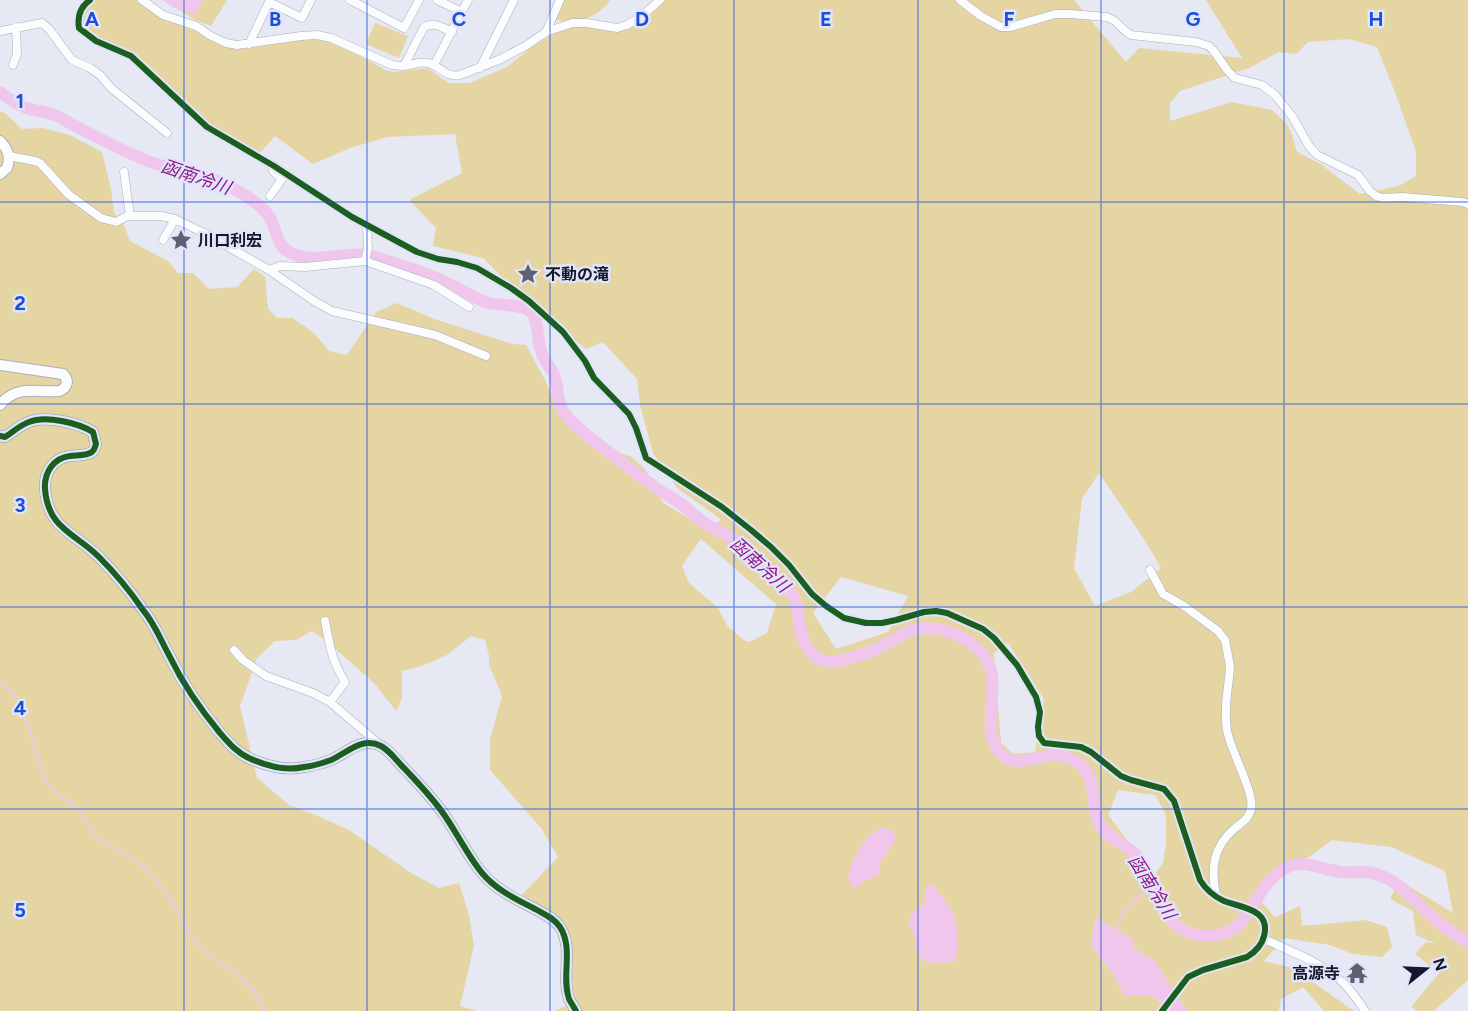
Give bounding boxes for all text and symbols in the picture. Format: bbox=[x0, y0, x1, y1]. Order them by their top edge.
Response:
text: A bbox=[85, 7, 100, 31]
text: B bbox=[269, 7, 281, 31]
text: C bbox=[452, 7, 466, 31]
text: D bbox=[635, 7, 649, 31]
text: E bbox=[820, 7, 832, 31]
text: F bbox=[1003, 7, 1015, 31]
text: G bbox=[1186, 7, 1201, 31]
text: H bbox=[1369, 7, 1384, 31]
text: 1 bbox=[16, 89, 24, 113]
water label: 函南冷川 bbox=[158, 155, 236, 200]
place icon: 川口利宏 bbox=[169, 228, 193, 252]
place label: 川口利宏 bbox=[198, 231, 262, 250]
place icon: 不動の滝 bbox=[516, 262, 540, 286]
place label: 不動の滝 bbox=[545, 265, 609, 284]
text: 2 bbox=[14, 291, 26, 315]
text: 3 bbox=[14, 493, 26, 517]
water label: 函南冷川 bbox=[726, 533, 796, 599]
text: 4 bbox=[14, 696, 27, 720]
water label: 函南冷川 bbox=[1124, 851, 1181, 925]
text: 5 bbox=[14, 898, 26, 922]
north arrow bbox=[1396, 939, 1456, 999]
text: N bbox=[1429, 956, 1451, 973]
temple icon: 高源寺 bbox=[1345, 961, 1369, 985]
place label: 高源寺 bbox=[1292, 964, 1340, 983]

